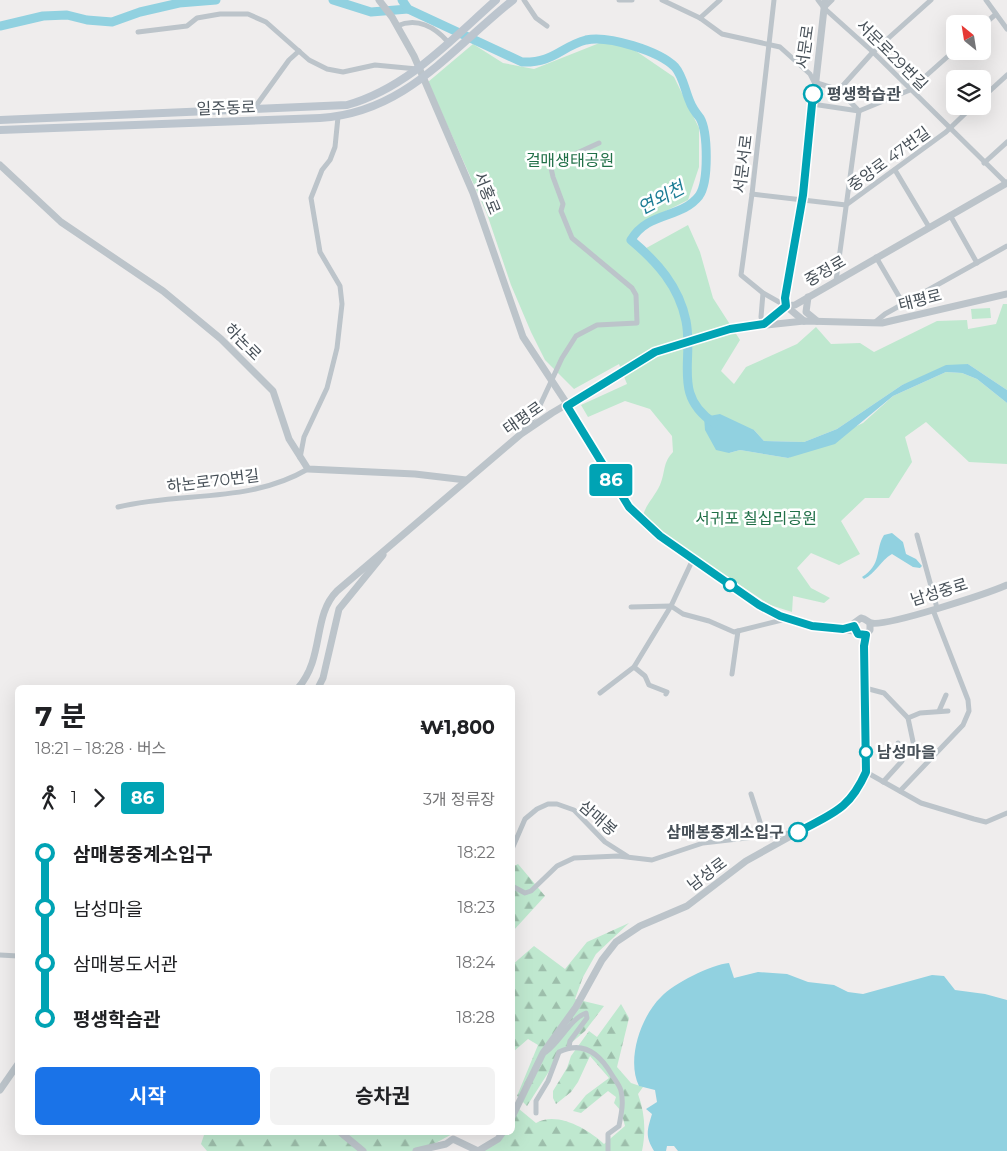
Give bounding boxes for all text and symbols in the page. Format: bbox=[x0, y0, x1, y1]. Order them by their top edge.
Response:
north arrow bbox=[946, 15, 991, 60]
map controls bbox=[946, 15, 991, 115]
street label: 서문로29번길 bbox=[853, 16, 931, 94]
street label: 서문로 bbox=[793, 24, 818, 70]
button: layers bbox=[946, 70, 991, 115]
marker: 평생학습관 bbox=[803, 84, 823, 104]
place label: 평생학습관 bbox=[827, 85, 901, 104]
street label: 일주동로 bbox=[196, 97, 256, 119]
street label: 중앙로 47번길 bbox=[844, 123, 934, 195]
street label: 서문서로 bbox=[730, 133, 756, 194]
park label: 걸매생태공원 bbox=[526, 151, 614, 170]
street label: 서홍로 bbox=[470, 169, 504, 217]
water label: 연외천 bbox=[634, 175, 690, 219]
street label: 중정로 bbox=[801, 252, 849, 290]
street label: 태평로 bbox=[896, 285, 944, 315]
street label: 하논로 bbox=[221, 320, 266, 365]
street label: 태평로 bbox=[499, 397, 547, 438]
line badge: 86 bbox=[588, 464, 634, 496]
street label: 하논로70번길 bbox=[166, 466, 260, 496]
text: 86 bbox=[599, 469, 623, 491]
park label: 서귀포 칠십리공원 bbox=[695, 509, 817, 528]
street label: 남성중로 bbox=[908, 574, 970, 610]
unlabelled marker bbox=[723, 578, 737, 592]
text: 7 분 bbox=[35, 699, 86, 733]
text: ₩1,800 bbox=[420, 716, 495, 739]
text: 18:21 – 18:28 · 버스 bbox=[35, 739, 166, 758]
place label: 남성마을 bbox=[877, 743, 936, 762]
marker: 남성마을 bbox=[859, 745, 873, 759]
icon: walk bbox=[35, 784, 63, 812]
icon: forward bbox=[85, 784, 113, 812]
text: 86 bbox=[131, 787, 154, 809]
text: 1 bbox=[71, 788, 77, 807]
text: 3개 정류장 bbox=[423, 790, 495, 809]
street label: 삼매봉 bbox=[575, 796, 621, 840]
marker: 삼매봉중계소입구 bbox=[788, 822, 808, 842]
place label: 삼매봉중계소입구 bbox=[666, 823, 784, 842]
text: 삼매봉중계소입구 bbox=[73, 843, 213, 866]
text: 18:22 bbox=[457, 843, 495, 862]
street label: 남성로 bbox=[684, 853, 731, 895]
text: 남성마을 bbox=[73, 898, 143, 921]
text: 18:23 bbox=[458, 898, 495, 917]
text: 삼매봉도서관 bbox=[73, 953, 178, 976]
text: 18:24 bbox=[456, 953, 495, 972]
text: 평생학습관 bbox=[73, 1008, 160, 1031]
text: 18:28 bbox=[456, 1008, 495, 1027]
button: 시작 bbox=[35, 1067, 260, 1125]
button: 승차권 bbox=[270, 1067, 495, 1125]

